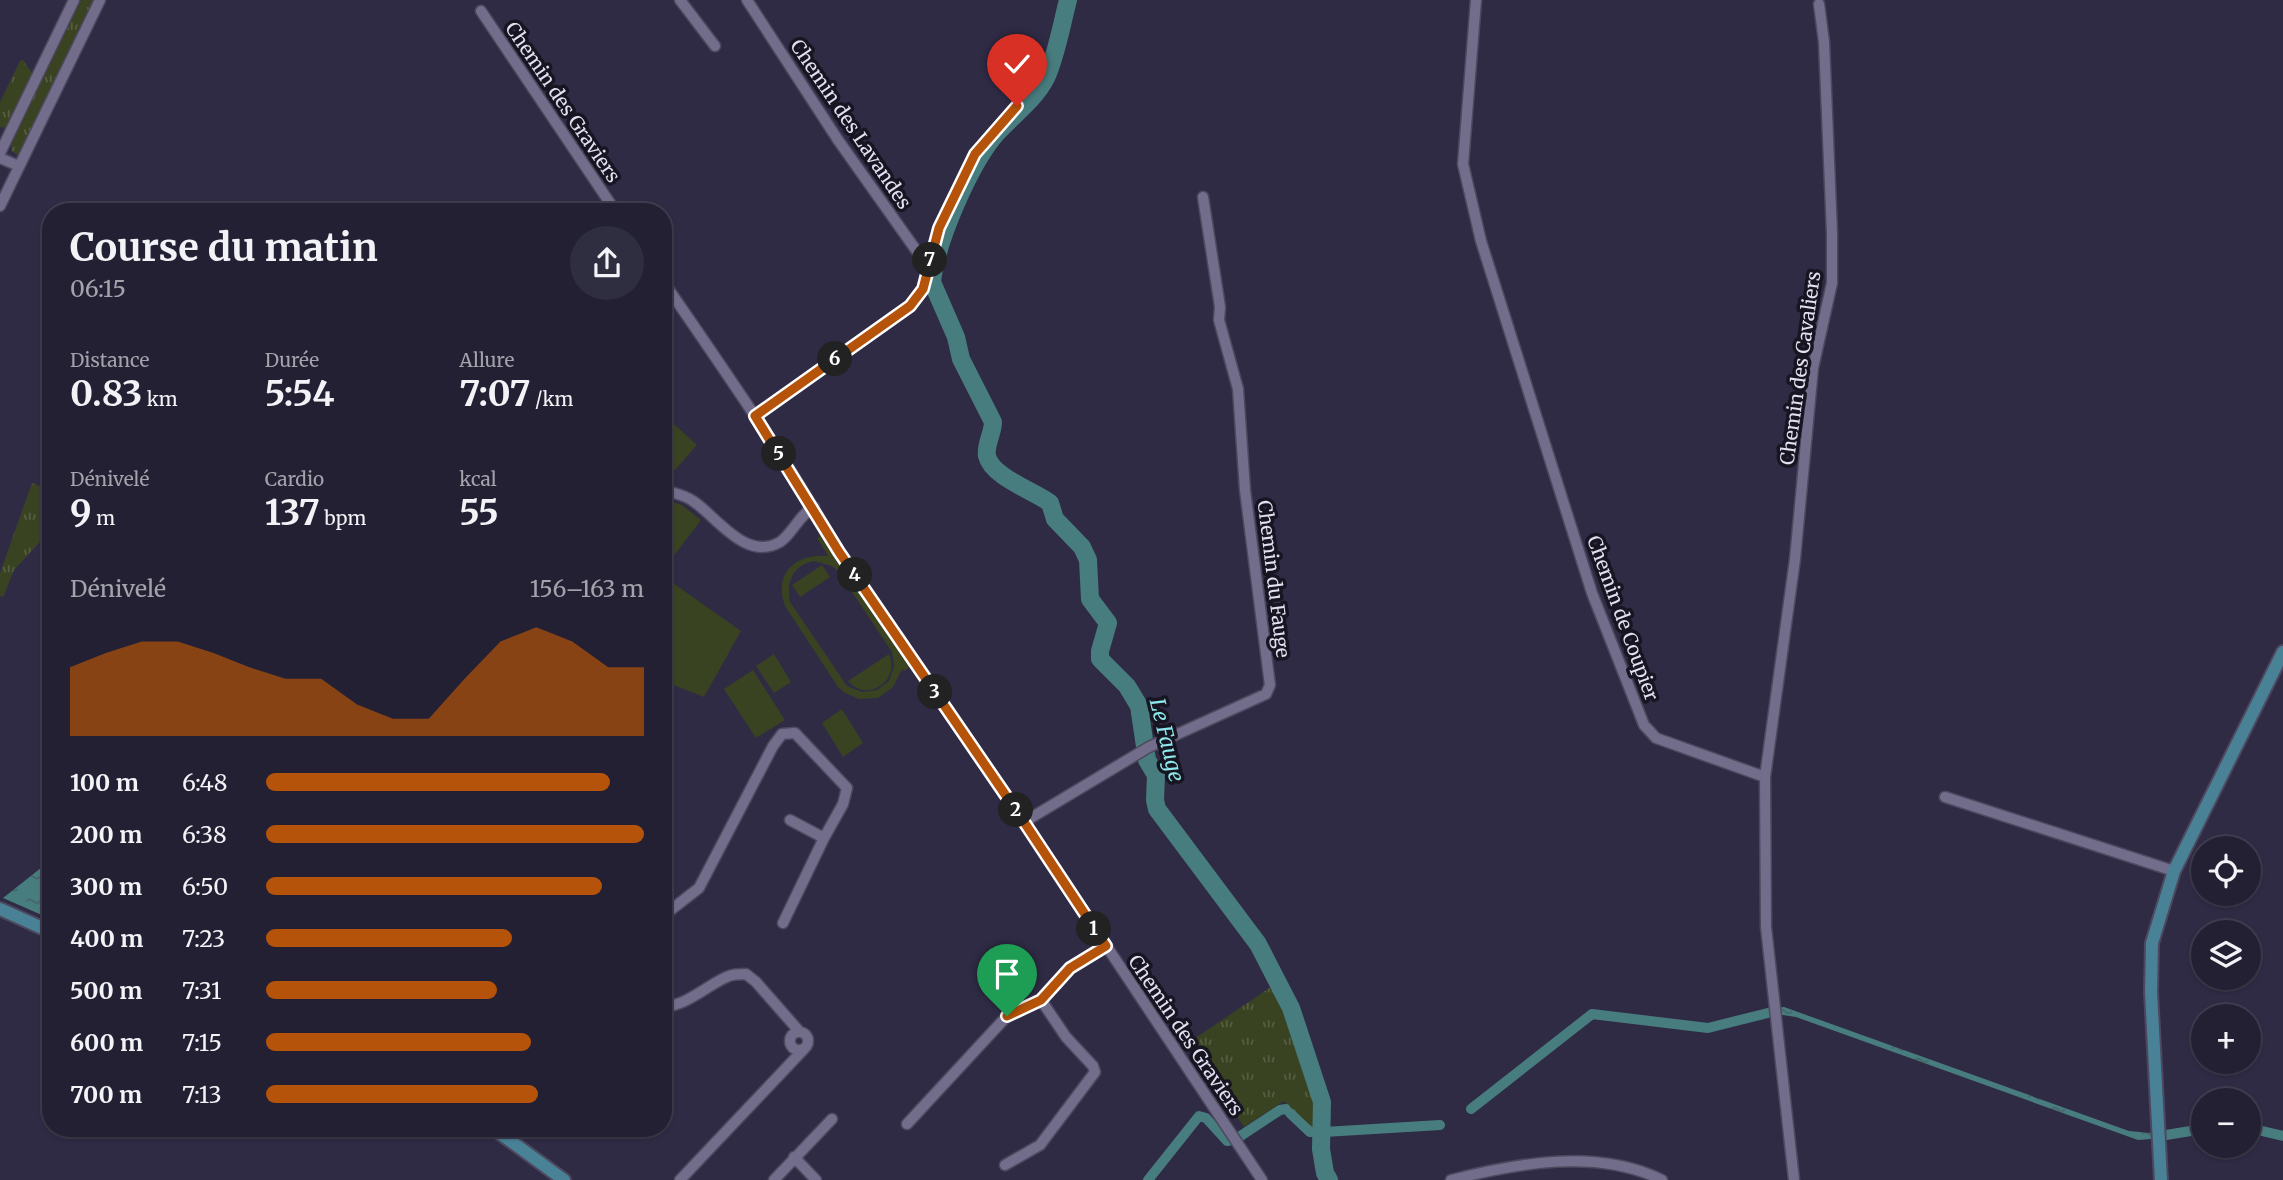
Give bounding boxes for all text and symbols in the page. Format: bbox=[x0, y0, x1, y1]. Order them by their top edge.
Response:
street label: Chemin des Graviers bbox=[500, 17, 626, 187]
pin bbox=[987, 34, 1047, 106]
street label: Chemin des Lavandes bbox=[785, 35, 917, 213]
icon: check bbox=[998, 45, 1036, 83]
text: Course du matin bbox=[70, 224, 378, 271]
button: share bbox=[570, 226, 644, 300]
pin: 7 bbox=[912, 243, 948, 278]
text: 7 bbox=[924, 247, 935, 271]
street label: Chemin des Cavaliers bbox=[1775, 270, 1825, 466]
text: 06:15 bbox=[70, 274, 126, 303]
pin: 6 bbox=[818, 342, 852, 376]
text: 6 bbox=[829, 346, 840, 370]
text: Distance bbox=[70, 348, 149, 372]
text: Durée bbox=[265, 348, 319, 372]
text: Allure bbox=[459, 348, 514, 372]
text: 0.83 bbox=[70, 372, 142, 416]
text: 5:54 bbox=[265, 372, 334, 416]
text: 7:07 bbox=[459, 372, 531, 416]
text: km bbox=[142, 387, 178, 411]
text: /km bbox=[531, 387, 573, 411]
pin: 5 bbox=[762, 436, 796, 472]
text: 5 bbox=[773, 441, 784, 465]
text: Dénivelé bbox=[70, 467, 149, 491]
text: Cardio bbox=[265, 467, 324, 491]
text: kcal bbox=[459, 467, 497, 491]
text: 9 bbox=[70, 491, 92, 535]
text: 137 bbox=[265, 491, 320, 535]
text: 55 bbox=[459, 491, 499, 535]
street label: Chemin du Fauge bbox=[1252, 499, 1296, 659]
text: m bbox=[92, 506, 115, 530]
text: bpm bbox=[320, 506, 366, 530]
street label: Chemin de Coupier bbox=[1582, 532, 1664, 704]
pin: 4 bbox=[838, 558, 872, 592]
text: 4 bbox=[848, 562, 861, 586]
text: Dénivelé bbox=[70, 574, 166, 603]
text: 156–163 m bbox=[530, 574, 644, 603]
pin: 3 bbox=[918, 674, 953, 710]
text: 3 bbox=[929, 679, 940, 703]
water label: Le Fauge bbox=[1144, 695, 1190, 785]
text: 100 m bbox=[70, 768, 139, 797]
text: 6:48 bbox=[182, 768, 227, 797]
pin: 2 bbox=[998, 792, 1034, 828]
text: 2 bbox=[1010, 797, 1021, 821]
text: 200 m bbox=[70, 820, 142, 849]
text: 6:38 bbox=[182, 820, 227, 849]
map controls bbox=[2191, 836, 2261, 1158]
button: locate bbox=[2191, 836, 2261, 906]
text: 300 m bbox=[70, 872, 142, 901]
text: 6:50 bbox=[182, 872, 228, 901]
pin: 1 bbox=[1076, 912, 1112, 946]
text: 1 bbox=[1089, 916, 1098, 940]
button: layers bbox=[2191, 920, 2261, 990]
text: 400 m bbox=[70, 924, 144, 953]
text: 7:23 bbox=[182, 924, 225, 953]
pin bbox=[977, 944, 1037, 1016]
street label: Chemin des Graviers bbox=[1123, 950, 1249, 1120]
icon: arrive bbox=[988, 955, 1026, 993]
text: 500 m bbox=[70, 976, 142, 1005]
text: 7:31 bbox=[182, 976, 221, 1005]
button: + bbox=[2191, 1004, 2261, 1074]
text: 600 m bbox=[70, 1028, 143, 1057]
text: 7:15 bbox=[182, 1028, 222, 1057]
text: 700 m bbox=[70, 1080, 142, 1109]
text: 7:13 bbox=[182, 1080, 222, 1109]
button: − bbox=[2191, 1088, 2261, 1158]

